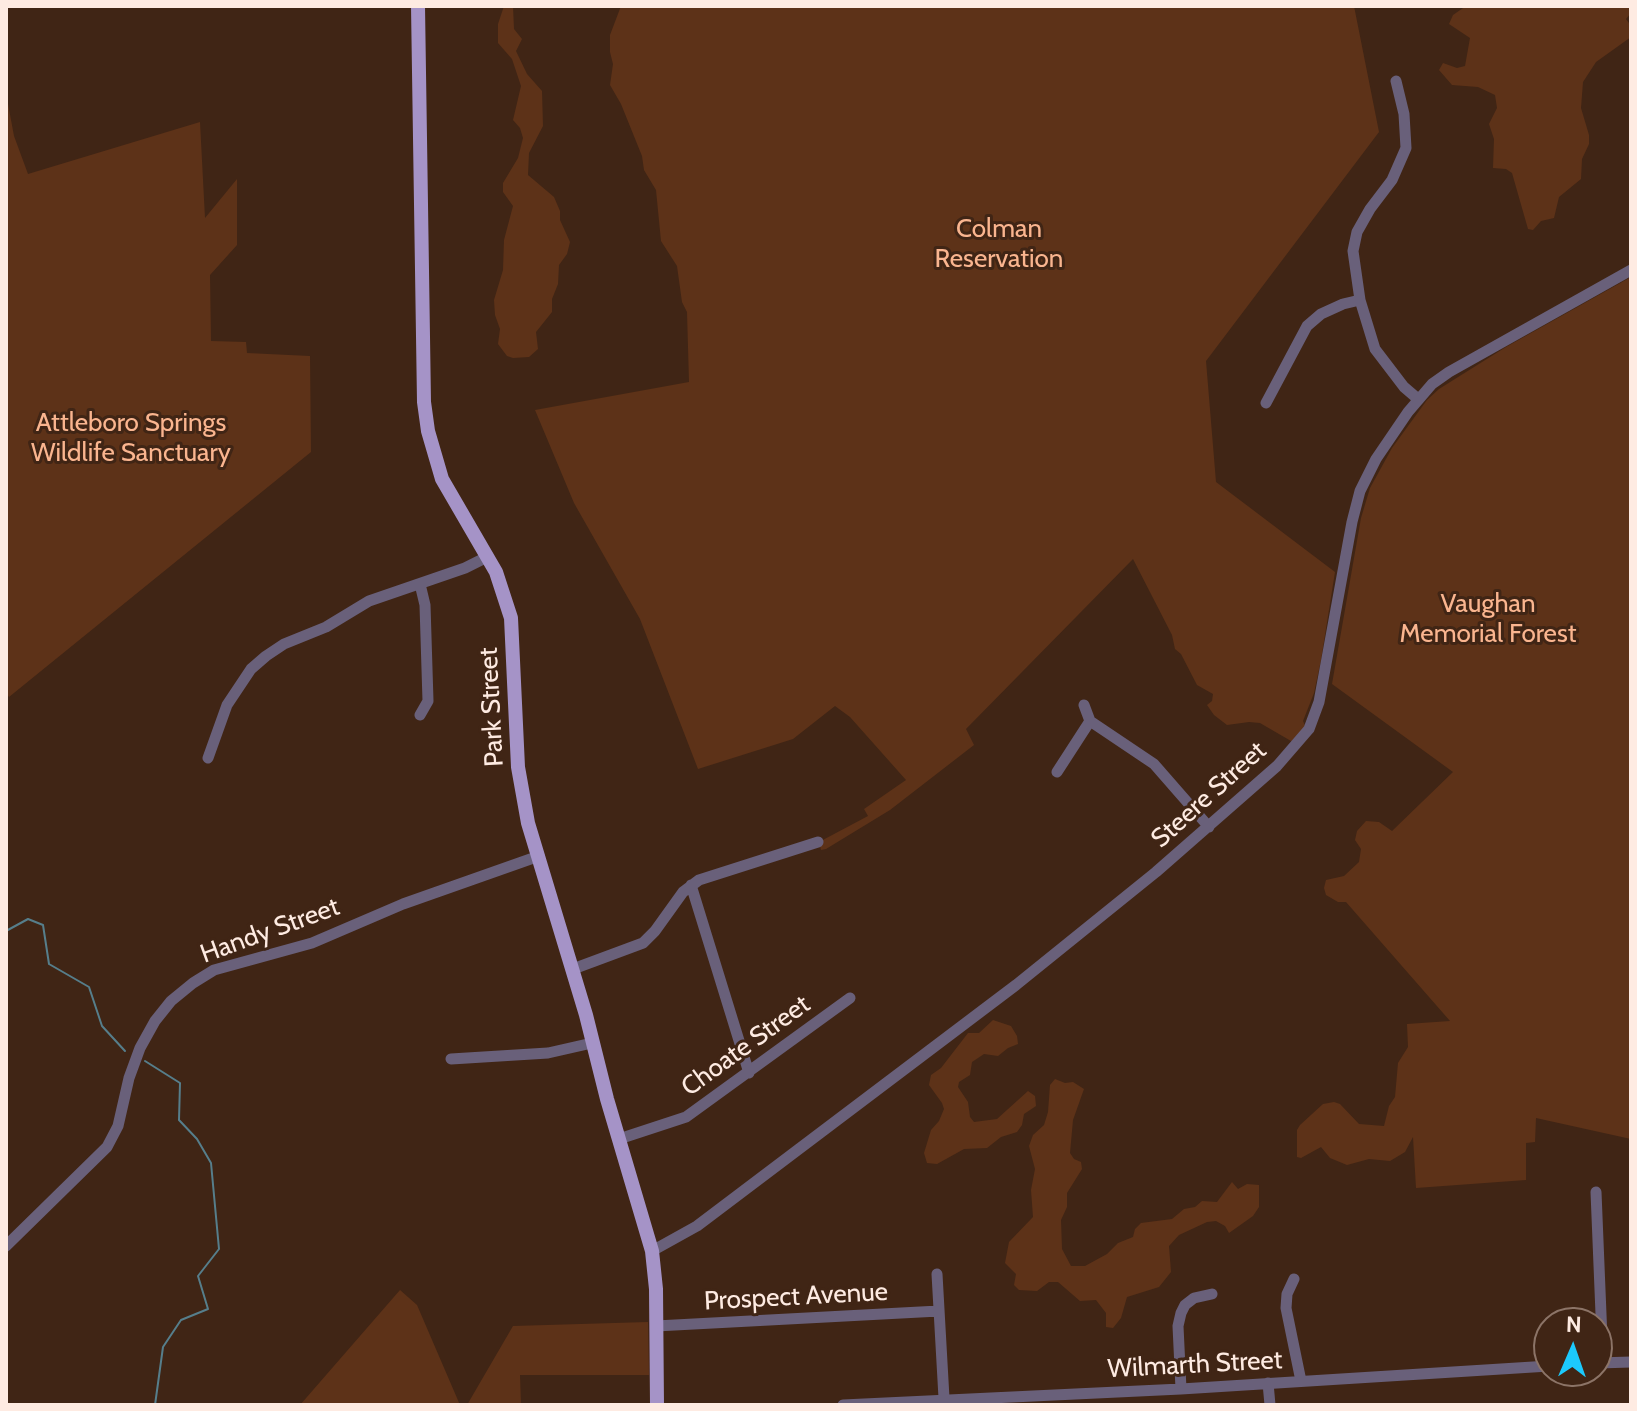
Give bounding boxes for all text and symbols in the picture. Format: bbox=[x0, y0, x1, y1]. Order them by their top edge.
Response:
park label: Colman Reservation bbox=[935, 213, 1063, 274]
park label: Attleboro Springs Wildlife Sanctuary bbox=[31, 407, 231, 468]
park label: Vaughan Memorial Forest bbox=[1400, 588, 1576, 650]
street label: Park Street bbox=[473, 647, 511, 767]
street label: Steere Street bbox=[1145, 735, 1273, 855]
street label: Handy Street bbox=[196, 891, 344, 971]
street label: Choate Street bbox=[676, 989, 816, 1103]
street label: Prospect Avenue bbox=[703, 1277, 889, 1317]
north arrow bbox=[1533, 1307, 1613, 1387]
text: N bbox=[1566, 1311, 1582, 1338]
street label: Wilmarth Street bbox=[1107, 1345, 1283, 1385]

